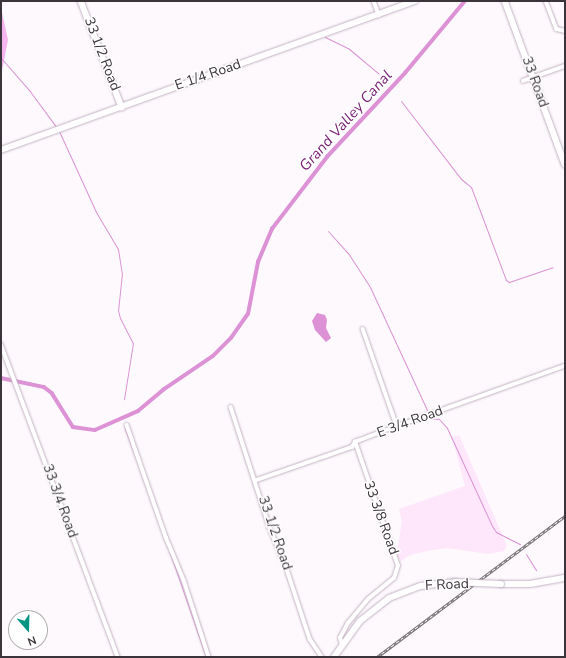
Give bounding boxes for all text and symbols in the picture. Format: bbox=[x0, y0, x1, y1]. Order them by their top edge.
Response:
street label: 33 1/2 Road bbox=[80, 15, 124, 93]
street label: 33 Road bbox=[518, 54, 552, 110]
street label: E 1/4 Road bbox=[173, 56, 243, 94]
water label: Grand Valley Canal bbox=[296, 67, 396, 175]
street label: E 3/4 Road bbox=[375, 402, 445, 442]
street label: 33 3/4 Road bbox=[39, 462, 81, 540]
street label: 33 3/8 Road bbox=[360, 479, 402, 557]
street label: 33 1/2 Road bbox=[254, 494, 296, 572]
street label: F Road bbox=[425, 575, 469, 595]
north arrow bbox=[8, 610, 48, 650]
text: N bbox=[26, 632, 38, 649]

